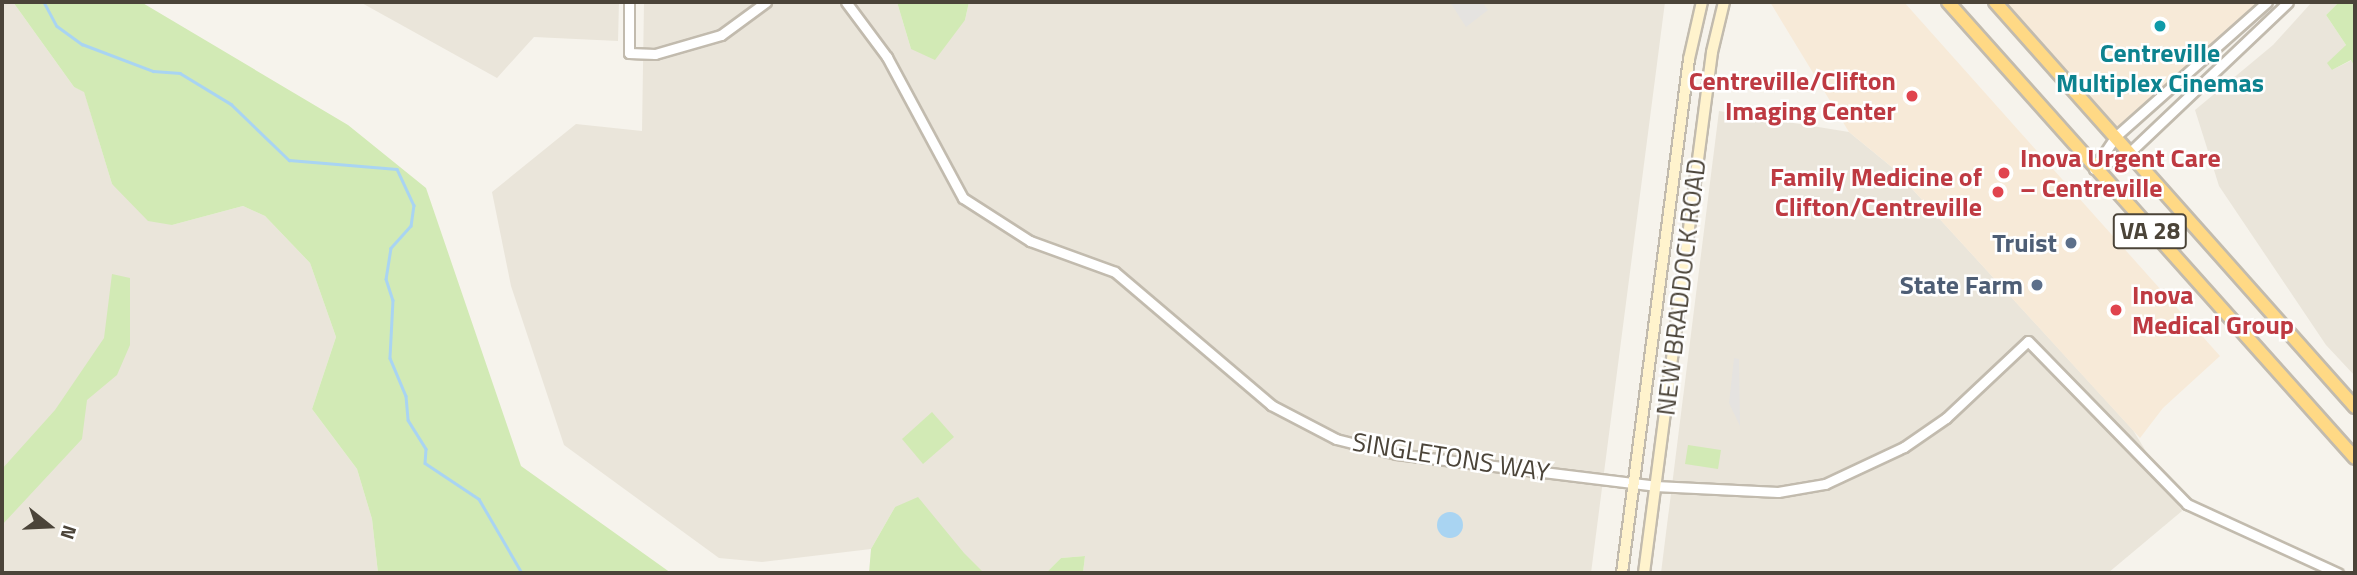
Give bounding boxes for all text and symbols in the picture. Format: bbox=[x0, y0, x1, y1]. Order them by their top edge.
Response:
marker: Centreville Multiplex Cinemas bbox=[2152, 18, 2168, 34]
place label: Centreville Multiplex Cinemas bbox=[2056, 37, 2264, 98]
place label: Centreville/Clifton Imaging Center bbox=[1689, 65, 1896, 126]
marker: Centreville/Clifton Imaging Center bbox=[1902, 86, 1922, 106]
place label: Inova Urgent Care – Centreville bbox=[2020, 142, 2221, 204]
street label: NEW BRADDOCK ROAD bbox=[1650, 157, 1712, 417]
place label: Family Medicine of Clifton/Centreville bbox=[1770, 161, 1982, 222]
marker: Inova Urgent Care – Centreville bbox=[1994, 163, 2014, 183]
marker: Family Medicine of Clifton/Centreville bbox=[1988, 182, 2008, 202]
road number: VA 28 bbox=[2112, 210, 2188, 252]
place label: Truist bbox=[1992, 227, 2057, 259]
marker: Truist bbox=[2063, 235, 2079, 251]
place label: State Farm bbox=[1900, 269, 2023, 301]
marker: State Farm bbox=[2029, 277, 2045, 293]
place label: Inova Medical Group bbox=[2132, 279, 2294, 340]
marker: Inova Medical Group bbox=[2106, 300, 2126, 320]
street label: SINGLETONS WAY bbox=[1350, 426, 1552, 488]
north arrow bbox=[14, 491, 84, 561]
text: N bbox=[54, 522, 85, 543]

